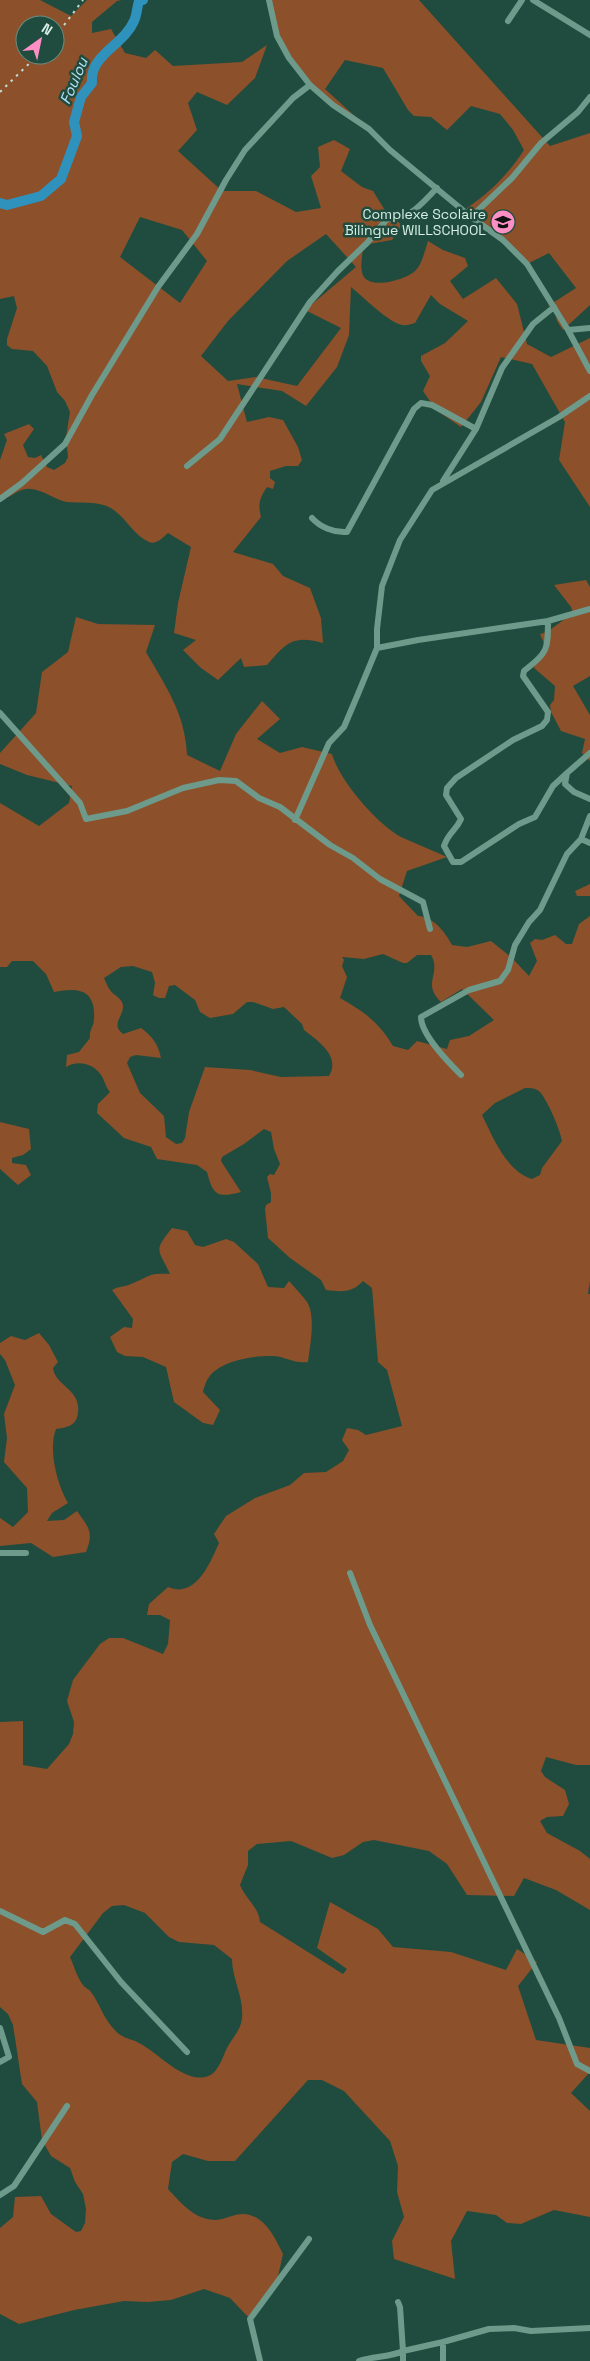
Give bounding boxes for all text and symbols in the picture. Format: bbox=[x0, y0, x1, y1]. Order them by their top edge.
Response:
north arrow bbox=[15, 15, 65, 65]
text: N bbox=[38, 19, 56, 39]
water label: Foulou bbox=[55, 54, 92, 107]
place label: Complexe Scolaire Bilingue WILLSCHOOL bbox=[344, 205, 486, 239]
school or university icon: Complexe Scolaire Bilingue WILLSCHOOL bbox=[490, 209, 516, 235]

